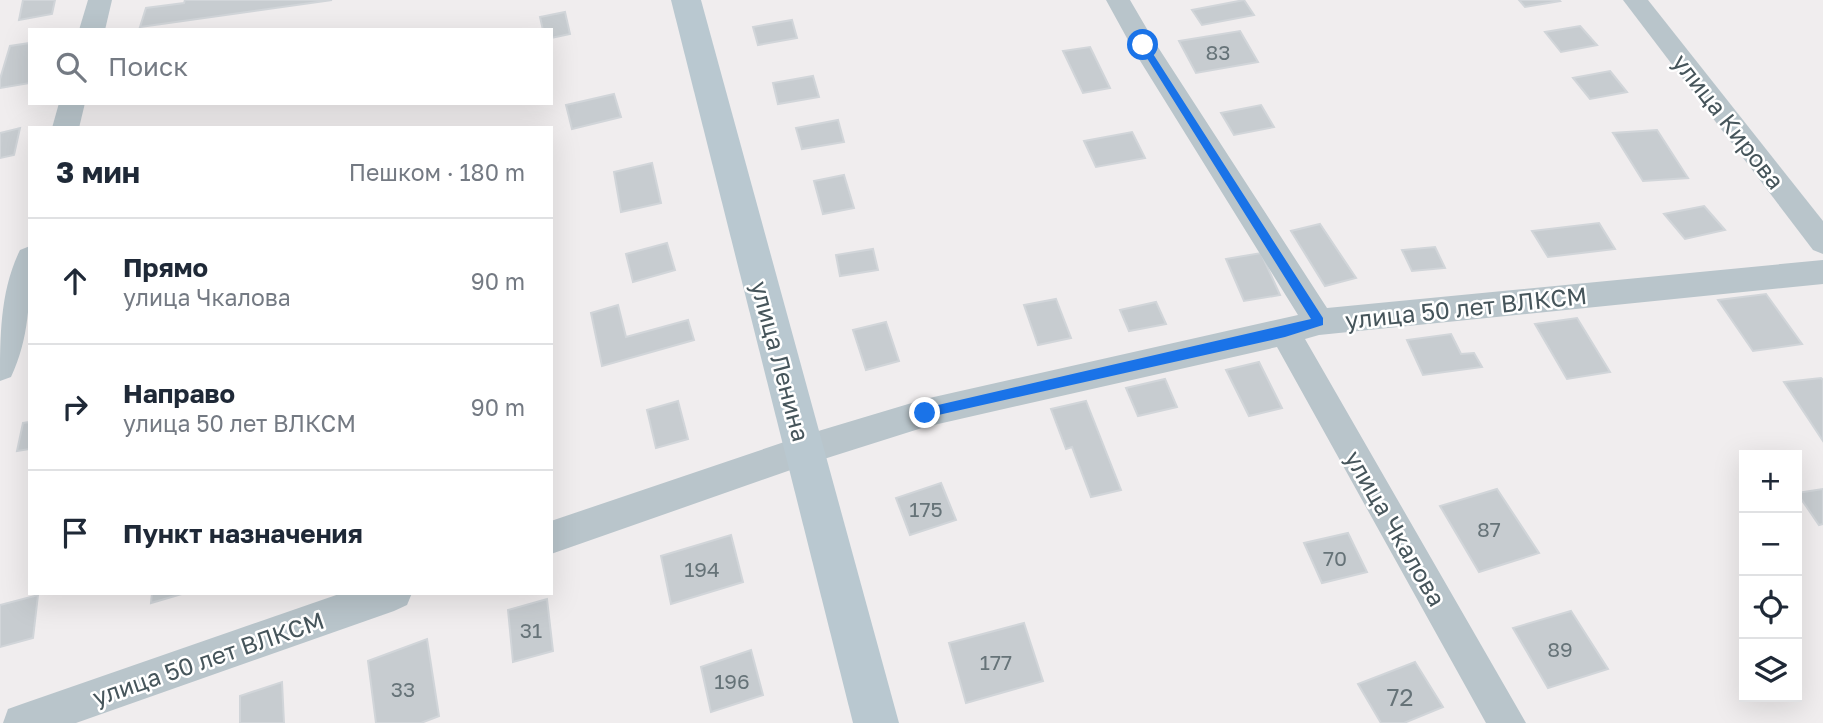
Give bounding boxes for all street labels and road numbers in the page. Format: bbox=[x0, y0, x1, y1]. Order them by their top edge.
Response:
street label: улица Кирова bbox=[1667, 47, 1791, 195]
street label: улица Ленина bbox=[746, 278, 816, 444]
street label: улица 50 лет ВЛКСМ bbox=[1344, 280, 1588, 334]
street label: улица Чкалова bbox=[1340, 445, 1452, 611]
street label: улица 50 лет ВЛКСМ bbox=[88, 605, 328, 711]

